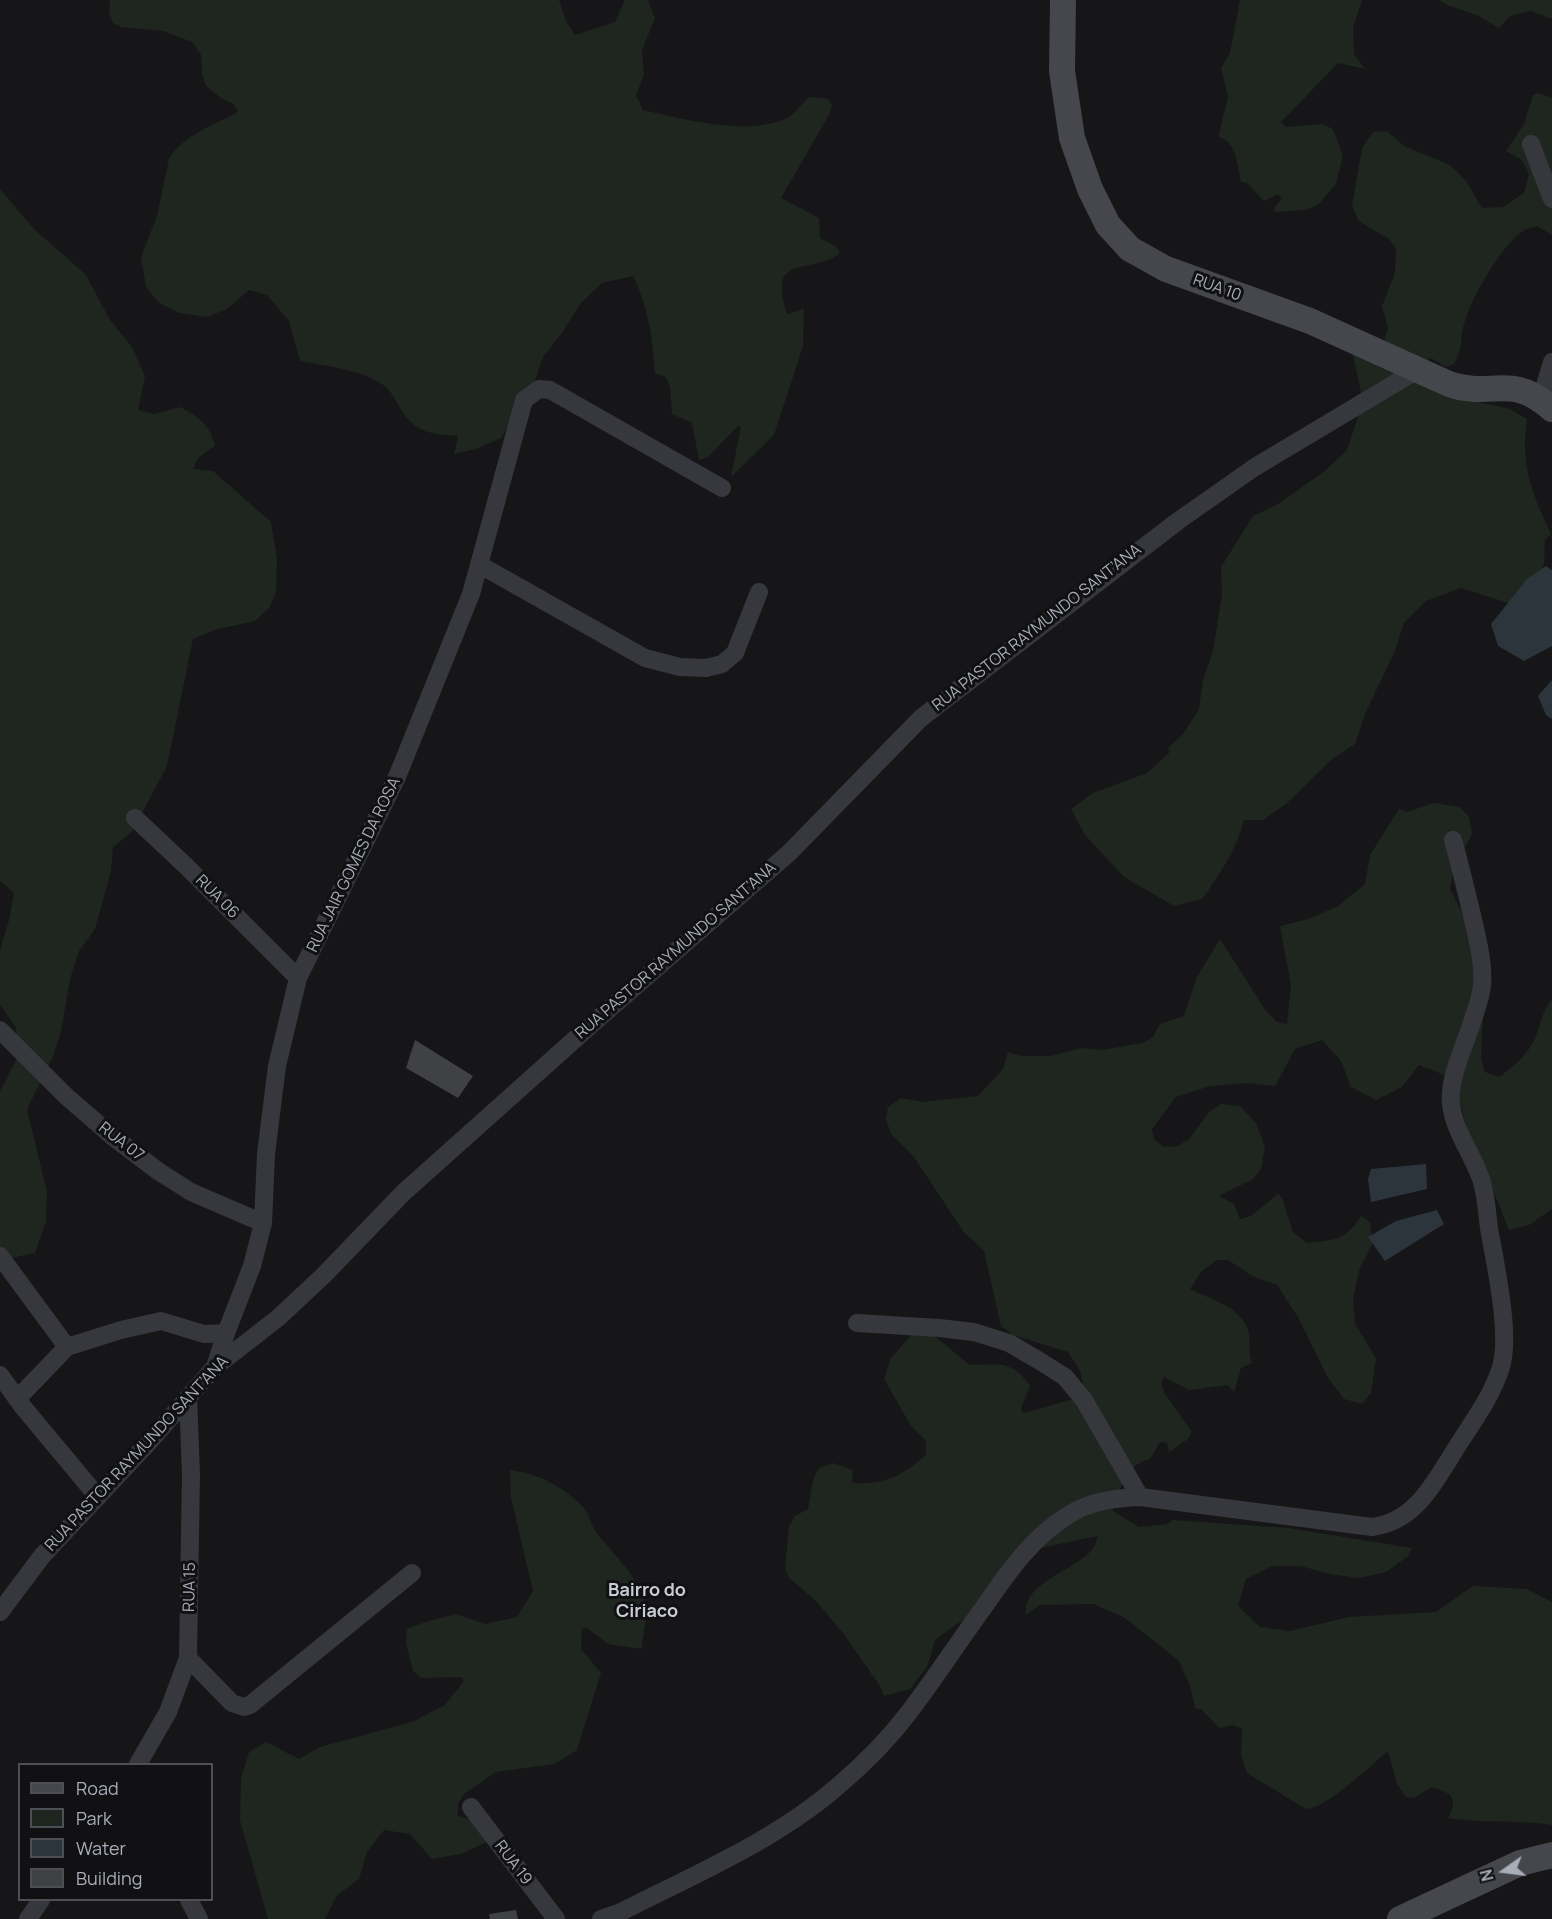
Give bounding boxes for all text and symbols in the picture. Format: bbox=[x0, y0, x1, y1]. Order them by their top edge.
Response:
street label: RUA 10 bbox=[1190, 270, 1244, 306]
street label: RUA PASTOR RAYMUNDO SANT’ANA bbox=[929, 540, 1145, 716]
street label: RUA JAIR GOMES DA ROSA bbox=[303, 775, 405, 955]
street label: RUA PASTOR RAYMUNDO SANT’ANA bbox=[572, 859, 780, 1043]
street label: RUA 06 bbox=[191, 871, 243, 923]
street label: RUA 07 bbox=[95, 1118, 147, 1166]
street label: RUA PASTOR RAYMUNDO SANT’ANA bbox=[41, 1352, 233, 1556]
street label: RUA 15 bbox=[180, 1562, 200, 1612]
district label: Bairro do Ciriaco bbox=[608, 1580, 686, 1622]
legend bbox=[18, 1763, 213, 1901]
text: Road bbox=[76, 1776, 119, 1800]
text: Park bbox=[76, 1806, 112, 1830]
text: Water bbox=[76, 1836, 126, 1860]
street label: RUA 19 bbox=[490, 1837, 536, 1889]
north arrow bbox=[1474, 1841, 1534, 1901]
text: Building bbox=[76, 1866, 142, 1890]
text: N bbox=[1474, 1867, 1499, 1884]

